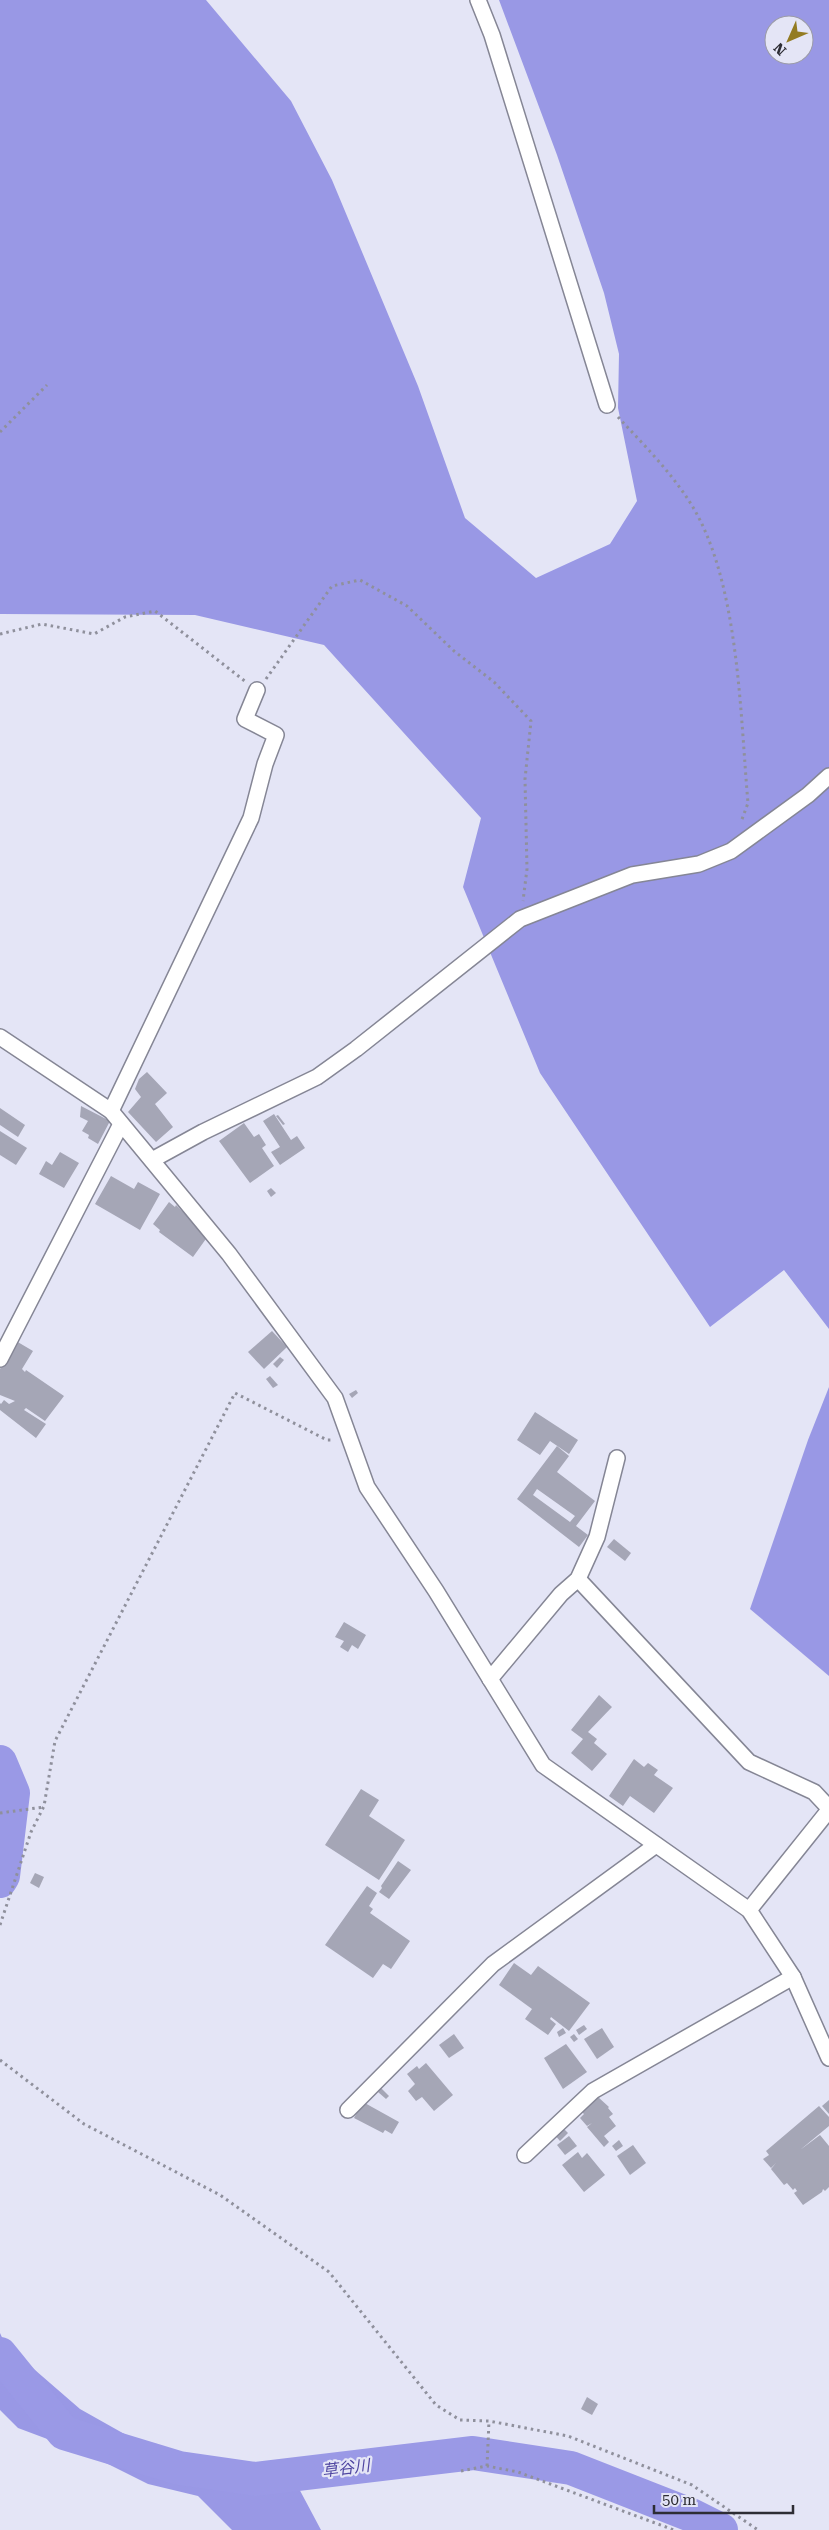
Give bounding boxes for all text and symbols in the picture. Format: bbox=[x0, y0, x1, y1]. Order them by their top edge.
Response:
north arrow bbox=[764, 15, 814, 65]
text: N bbox=[770, 40, 789, 59]
water label: 草谷川 bbox=[321, 2455, 373, 2480]
scale bar bbox=[654, 2482, 793, 2514]
text: 50 m bbox=[662, 2491, 697, 2509]

